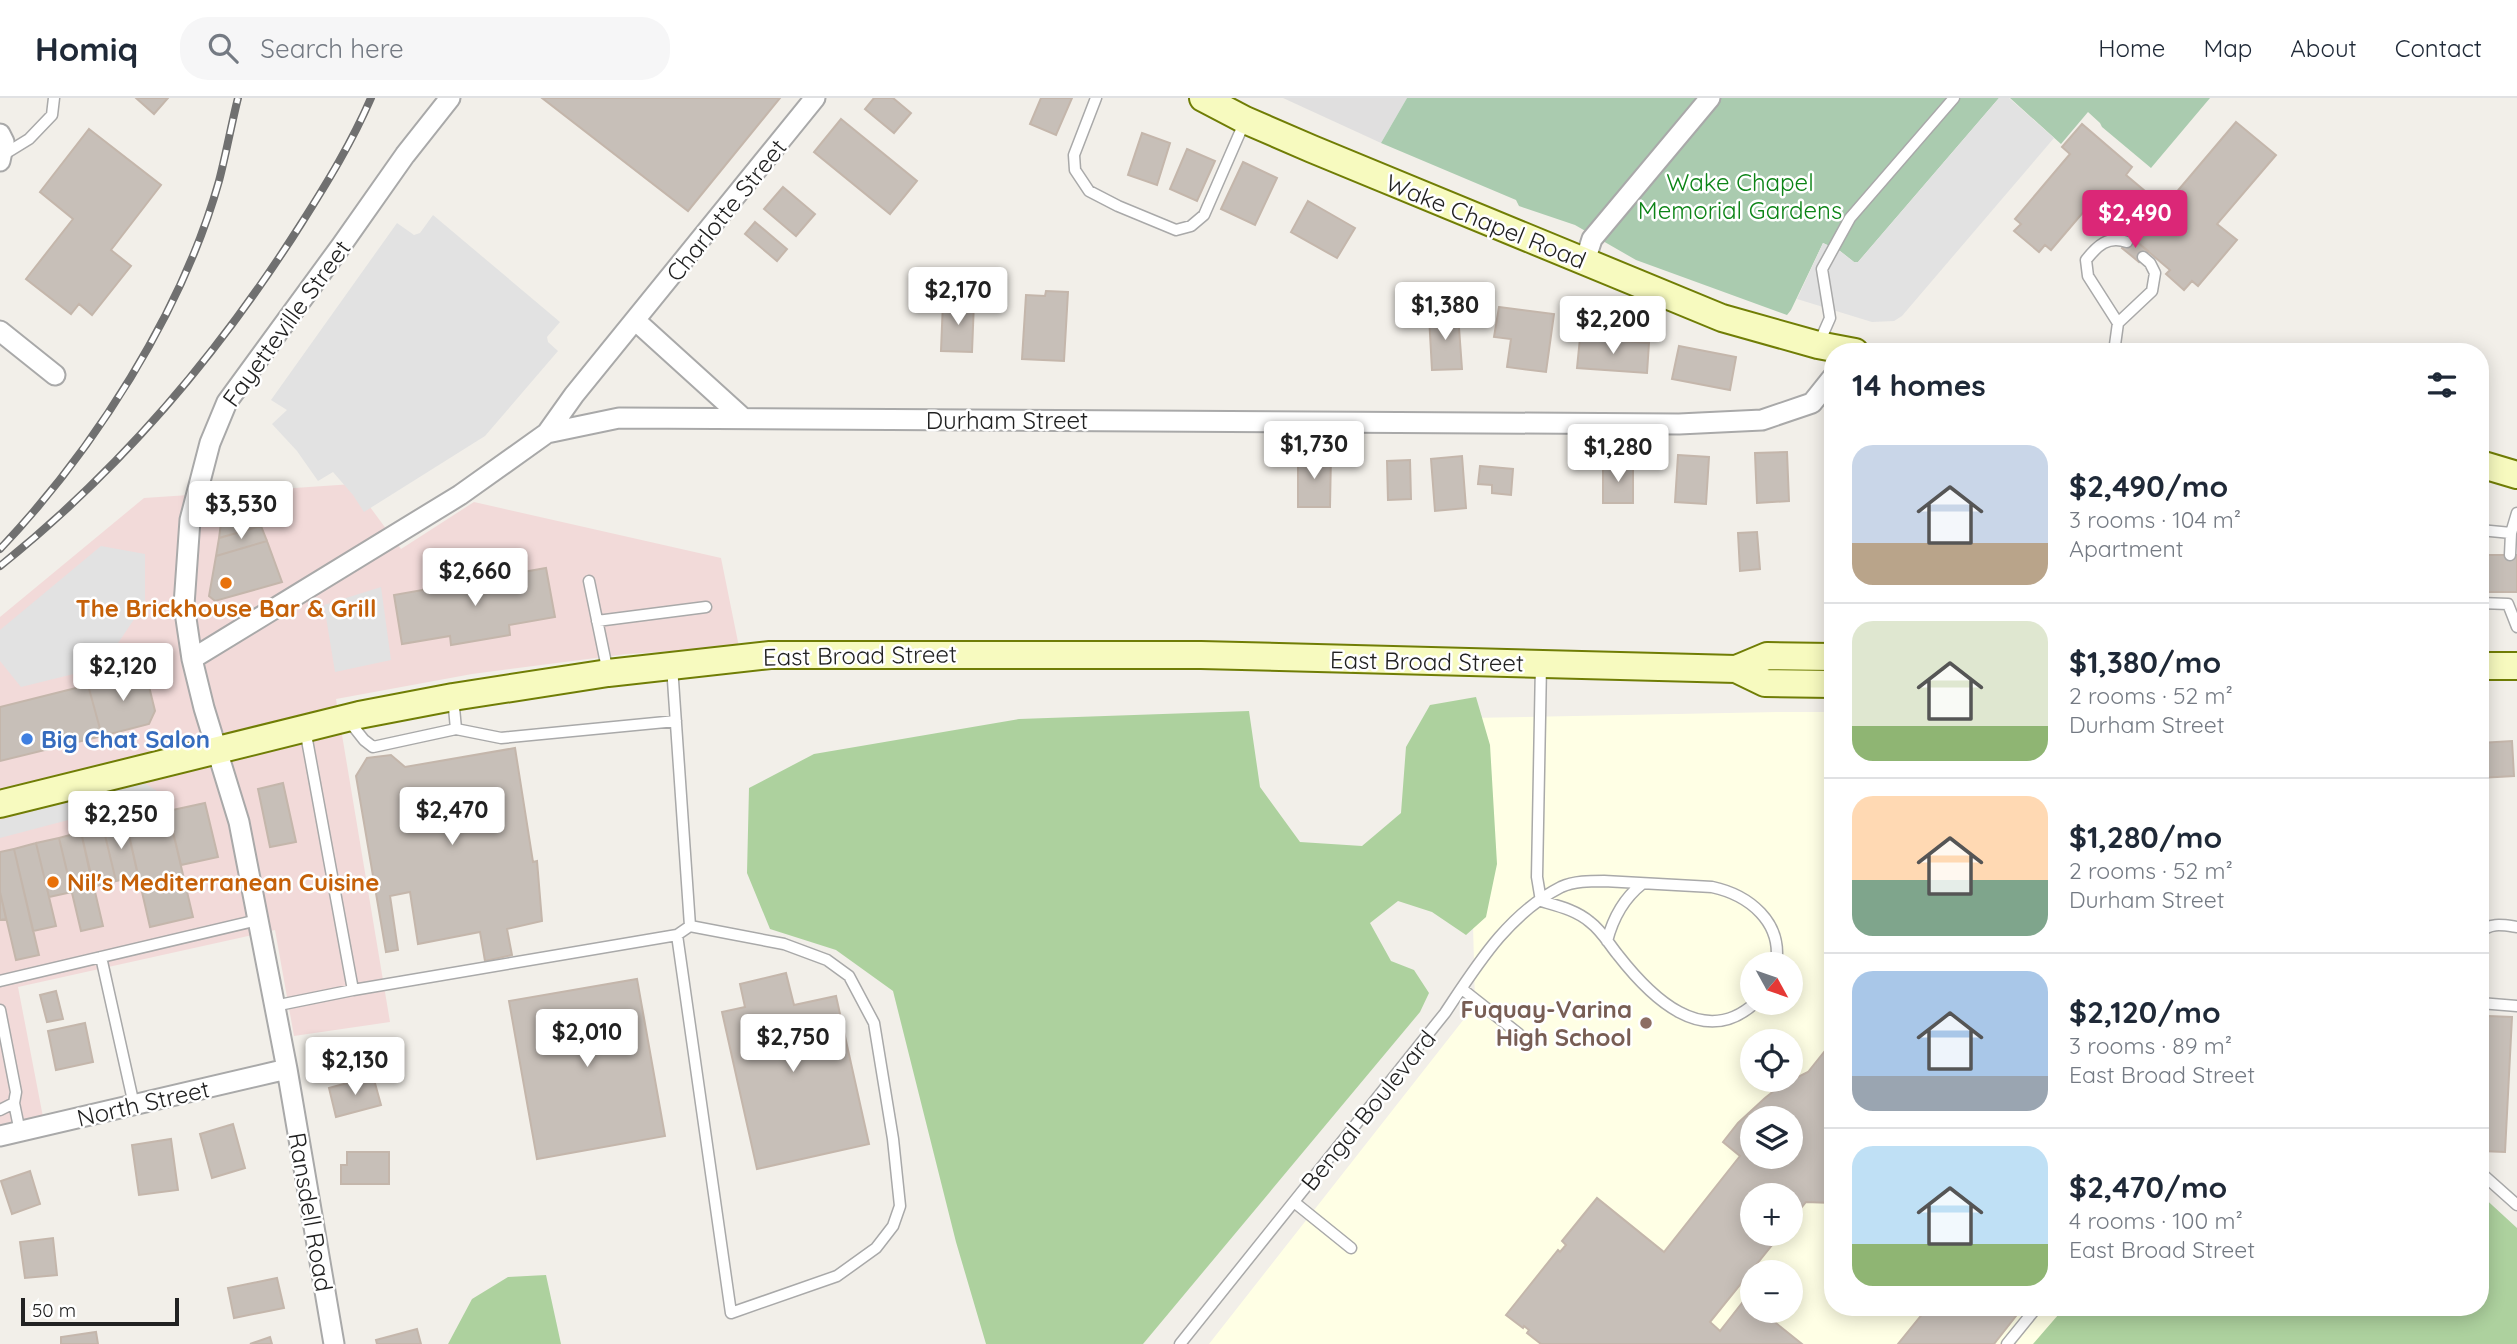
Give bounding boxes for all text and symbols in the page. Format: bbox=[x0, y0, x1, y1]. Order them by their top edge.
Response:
search box bbox=[180, 17, 670, 80]
text: Homiq bbox=[35, 28, 138, 69]
icon: search bbox=[204, 29, 242, 67]
text: Search here bbox=[260, 32, 404, 65]
text: Home bbox=[2098, 33, 2165, 63]
text: Map bbox=[2203, 33, 2252, 63]
text: About bbox=[2290, 33, 2357, 63]
text: Contact bbox=[2395, 33, 2482, 63]
street label: Charlotte Street bbox=[659, 133, 793, 287]
street label: Wake Chapel Road bbox=[1381, 167, 1591, 275]
park label: Wake Chapel Memorial Gardens bbox=[1638, 167, 1842, 225]
pin: $2,490 bbox=[2078, 190, 2192, 250]
text: $2,490 bbox=[2098, 198, 2172, 227]
street label: Fayetteville Street bbox=[215, 234, 357, 412]
pin: $2,170 bbox=[901, 268, 1015, 327]
text: $2,170 bbox=[924, 275, 992, 304]
pin: $1,380 bbox=[1388, 282, 1502, 342]
text: $1,380 bbox=[1411, 290, 1479, 319]
pin: $2,200 bbox=[1556, 296, 1670, 356]
text: $2,200 bbox=[1576, 304, 1650, 333]
text: 14 homes bbox=[1852, 366, 1986, 404]
icon: filters bbox=[2423, 366, 2461, 404]
street label: Durham Street bbox=[926, 405, 1088, 435]
pin: $1,730 bbox=[1257, 422, 1371, 481]
pin: $1,280 bbox=[1561, 424, 1675, 484]
text: $1,730 bbox=[1280, 429, 1348, 458]
text: $1,280 bbox=[1584, 432, 1652, 461]
text: $2,490/mo bbox=[2069, 467, 2228, 505]
icon: home bbox=[1908, 473, 1992, 557]
pin: $3,530 bbox=[184, 482, 298, 541]
text: $3,530 bbox=[205, 489, 277, 518]
text: 3 rooms · 104 m² bbox=[2069, 505, 2241, 534]
text: Apartment bbox=[2069, 534, 2183, 563]
pin: $2,660 bbox=[418, 548, 532, 608]
text: $2,660 bbox=[439, 556, 511, 585]
marker: The Brickhouse Bar & Grill bbox=[218, 575, 234, 591]
place label: The Brickhouse Bar & Grill bbox=[76, 593, 376, 623]
street label: East Broad Street bbox=[763, 638, 957, 672]
text: $1,380/mo bbox=[2069, 643, 2221, 681]
pin: $2,120 bbox=[66, 644, 180, 703]
street label: East Broad Street bbox=[1330, 644, 1524, 678]
icon: home bbox=[1908, 649, 1992, 733]
text: $2,120 bbox=[89, 651, 157, 680]
text: 2 rooms · 52 m² bbox=[2069, 681, 2233, 710]
text: Durham Street bbox=[2069, 710, 2225, 739]
place label: Big Chat Salon bbox=[41, 724, 210, 754]
marker: Big Chat Salon bbox=[19, 731, 35, 747]
pin: $2,470 bbox=[395, 788, 509, 847]
pin: $2,250 bbox=[64, 792, 178, 851]
text: $2,470 bbox=[416, 795, 488, 824]
text: $2,250 bbox=[84, 799, 158, 828]
text: $1,280/mo bbox=[2069, 818, 2222, 856]
icon: home bbox=[1908, 824, 1992, 908]
text: 2 rooms · 52 m² bbox=[2069, 856, 2233, 885]
place label: Nil's Mediterranean Cuisine bbox=[67, 867, 379, 897]
marker: Nil's Mediterranean Cuisine bbox=[45, 874, 61, 890]
text: Durham Street bbox=[2069, 885, 2225, 914]
north arrow bbox=[1740, 952, 1802, 1015]
map controls bbox=[1740, 952, 1803, 1323]
text: $2,120/mo bbox=[2069, 993, 2221, 1031]
place label: Fuquay-Varina High School bbox=[1460, 994, 1632, 1052]
icon: home bbox=[1908, 999, 1992, 1083]
pin: $2,010 bbox=[530, 1010, 644, 1069]
pin: $2,750 bbox=[736, 1014, 850, 1074]
marker: Fuquay-Varina High School bbox=[1638, 1015, 1654, 1031]
text: $2,010 bbox=[552, 1017, 622, 1046]
text: $2,750 bbox=[756, 1022, 830, 1051]
street label: Bengal Boulevard bbox=[1294, 1024, 1442, 1196]
button: locate bbox=[1740, 1029, 1803, 1092]
text: 3 rooms · 89 m² bbox=[2069, 1031, 2232, 1060]
pin: $2,130 bbox=[298, 1038, 412, 1097]
text: $2,130 bbox=[322, 1045, 388, 1074]
text: East Broad Street bbox=[2069, 1060, 2255, 1089]
street label: North Street bbox=[74, 1073, 212, 1133]
button: layers bbox=[1740, 1106, 1803, 1169]
street label: Ransdell Road bbox=[282, 1130, 340, 1294]
text: $2,470/mo bbox=[2069, 1168, 2227, 1206]
icon: home bbox=[1908, 1174, 1992, 1258]
button: + bbox=[1740, 1183, 1803, 1246]
text: 4 rooms · 100 m² bbox=[2069, 1206, 2243, 1235]
text: East Broad Street bbox=[2069, 1235, 2255, 1264]
button: − bbox=[1740, 1260, 1803, 1323]
scale bar bbox=[21, 1295, 178, 1327]
text: 50 m bbox=[32, 1298, 76, 1322]

